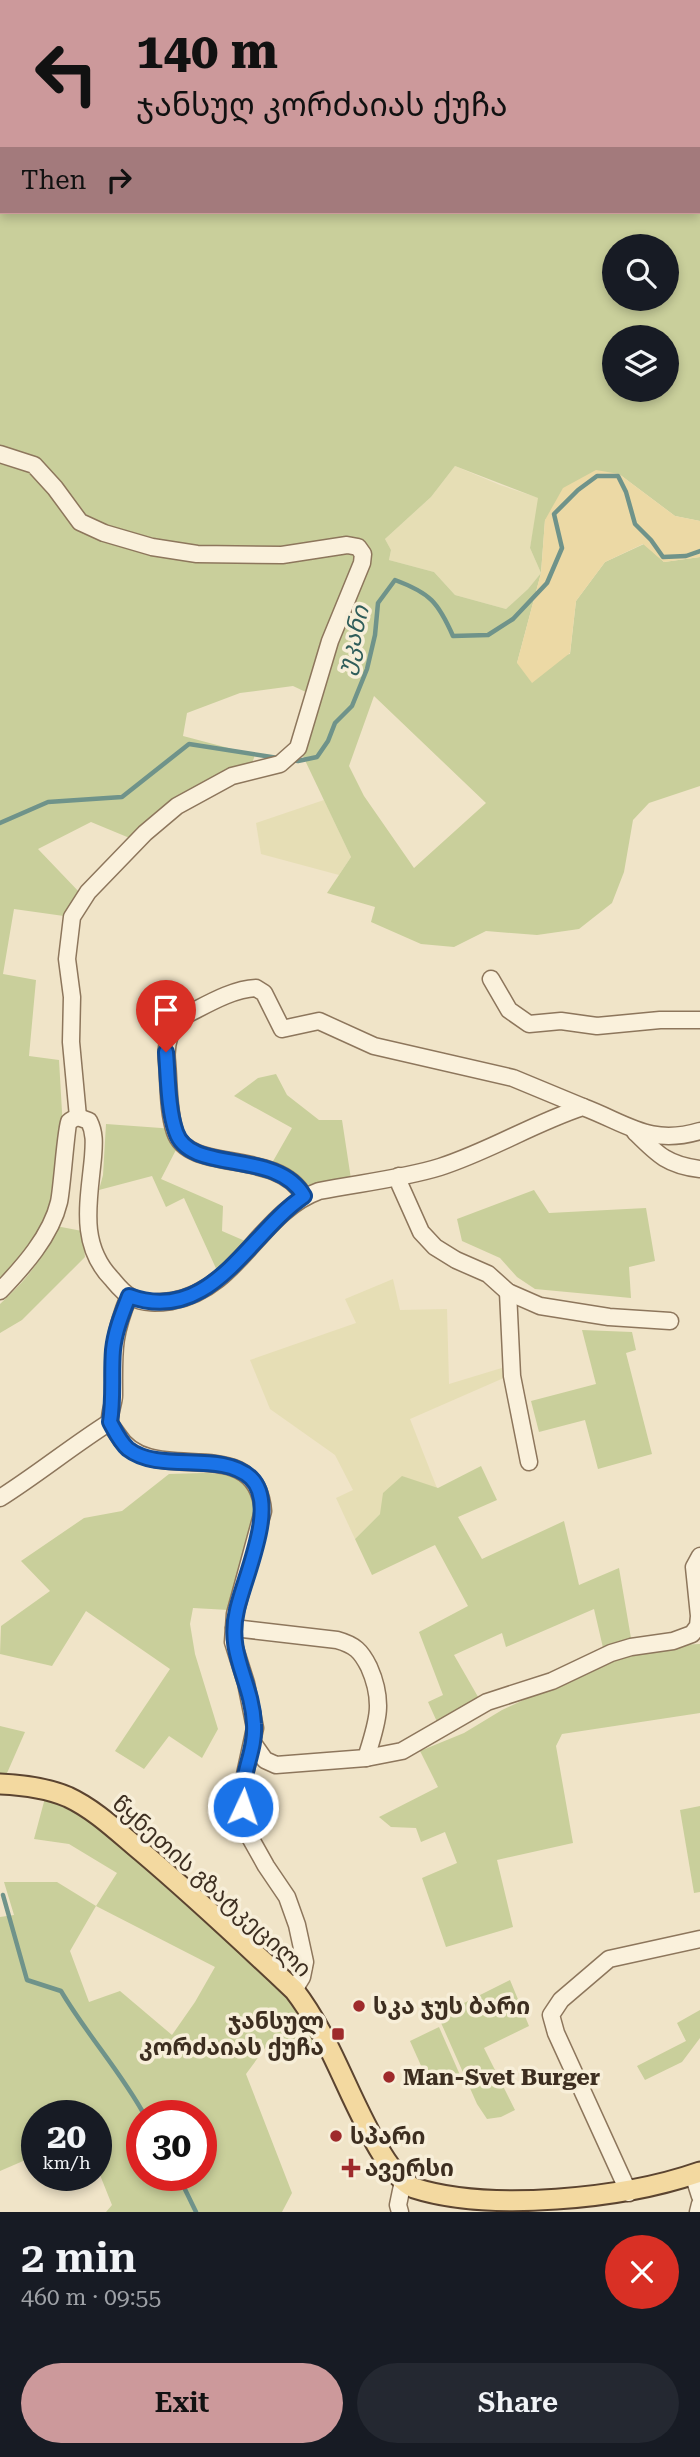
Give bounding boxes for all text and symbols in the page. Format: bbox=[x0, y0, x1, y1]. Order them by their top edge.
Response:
text: 140 m bbox=[136, 23, 278, 80]
icon: left bbox=[21, 28, 112, 119]
text: ჯანსუღ კორძაიას ქუჩა bbox=[136, 86, 508, 124]
icon: right bbox=[100, 161, 138, 199]
text: Then bbox=[21, 165, 86, 195]
map controls bbox=[602, 234, 679, 402]
button: search bbox=[602, 234, 679, 311]
button: layers bbox=[602, 325, 679, 402]
water label: უკანი bbox=[331, 602, 375, 677]
pin bbox=[136, 980, 196, 1052]
icon: arrive bbox=[147, 991, 185, 1029]
position arrow bbox=[206, 1770, 280, 1844]
street label: წყნეთის გზატკეცილი bbox=[107, 1790, 317, 1983]
place label: სკა ჯუს ბარი bbox=[373, 1993, 530, 2020]
marker: სკა ჯუს ბარი bbox=[351, 1998, 367, 2014]
place label: ჯანსულ კორძაიას ქუჩა bbox=[139, 2008, 324, 2061]
marker: ჯანსულ კორძაიას ქუჩა bbox=[330, 2026, 346, 2042]
place label: Man-Svet Burger bbox=[403, 2064, 600, 2091]
marker: Man-Svet Burger bbox=[381, 2069, 397, 2085]
speed limit sign: 30 bbox=[126, 2100, 217, 2191]
text: 20 bbox=[47, 2116, 86, 2157]
place label: სპარი bbox=[350, 2123, 425, 2150]
marker: სპარი bbox=[328, 2128, 344, 2144]
text: km/h bbox=[42, 2152, 91, 2173]
place label: ავერსი bbox=[365, 2155, 454, 2182]
marker: ავერსი bbox=[343, 2160, 359, 2176]
text: 2 min bbox=[21, 2233, 137, 2282]
button: close bbox=[605, 2235, 679, 2309]
text: 460 m · 09:55 bbox=[21, 2284, 161, 2311]
button: Exit bbox=[21, 2363, 343, 2443]
button: Share bbox=[357, 2363, 679, 2443]

